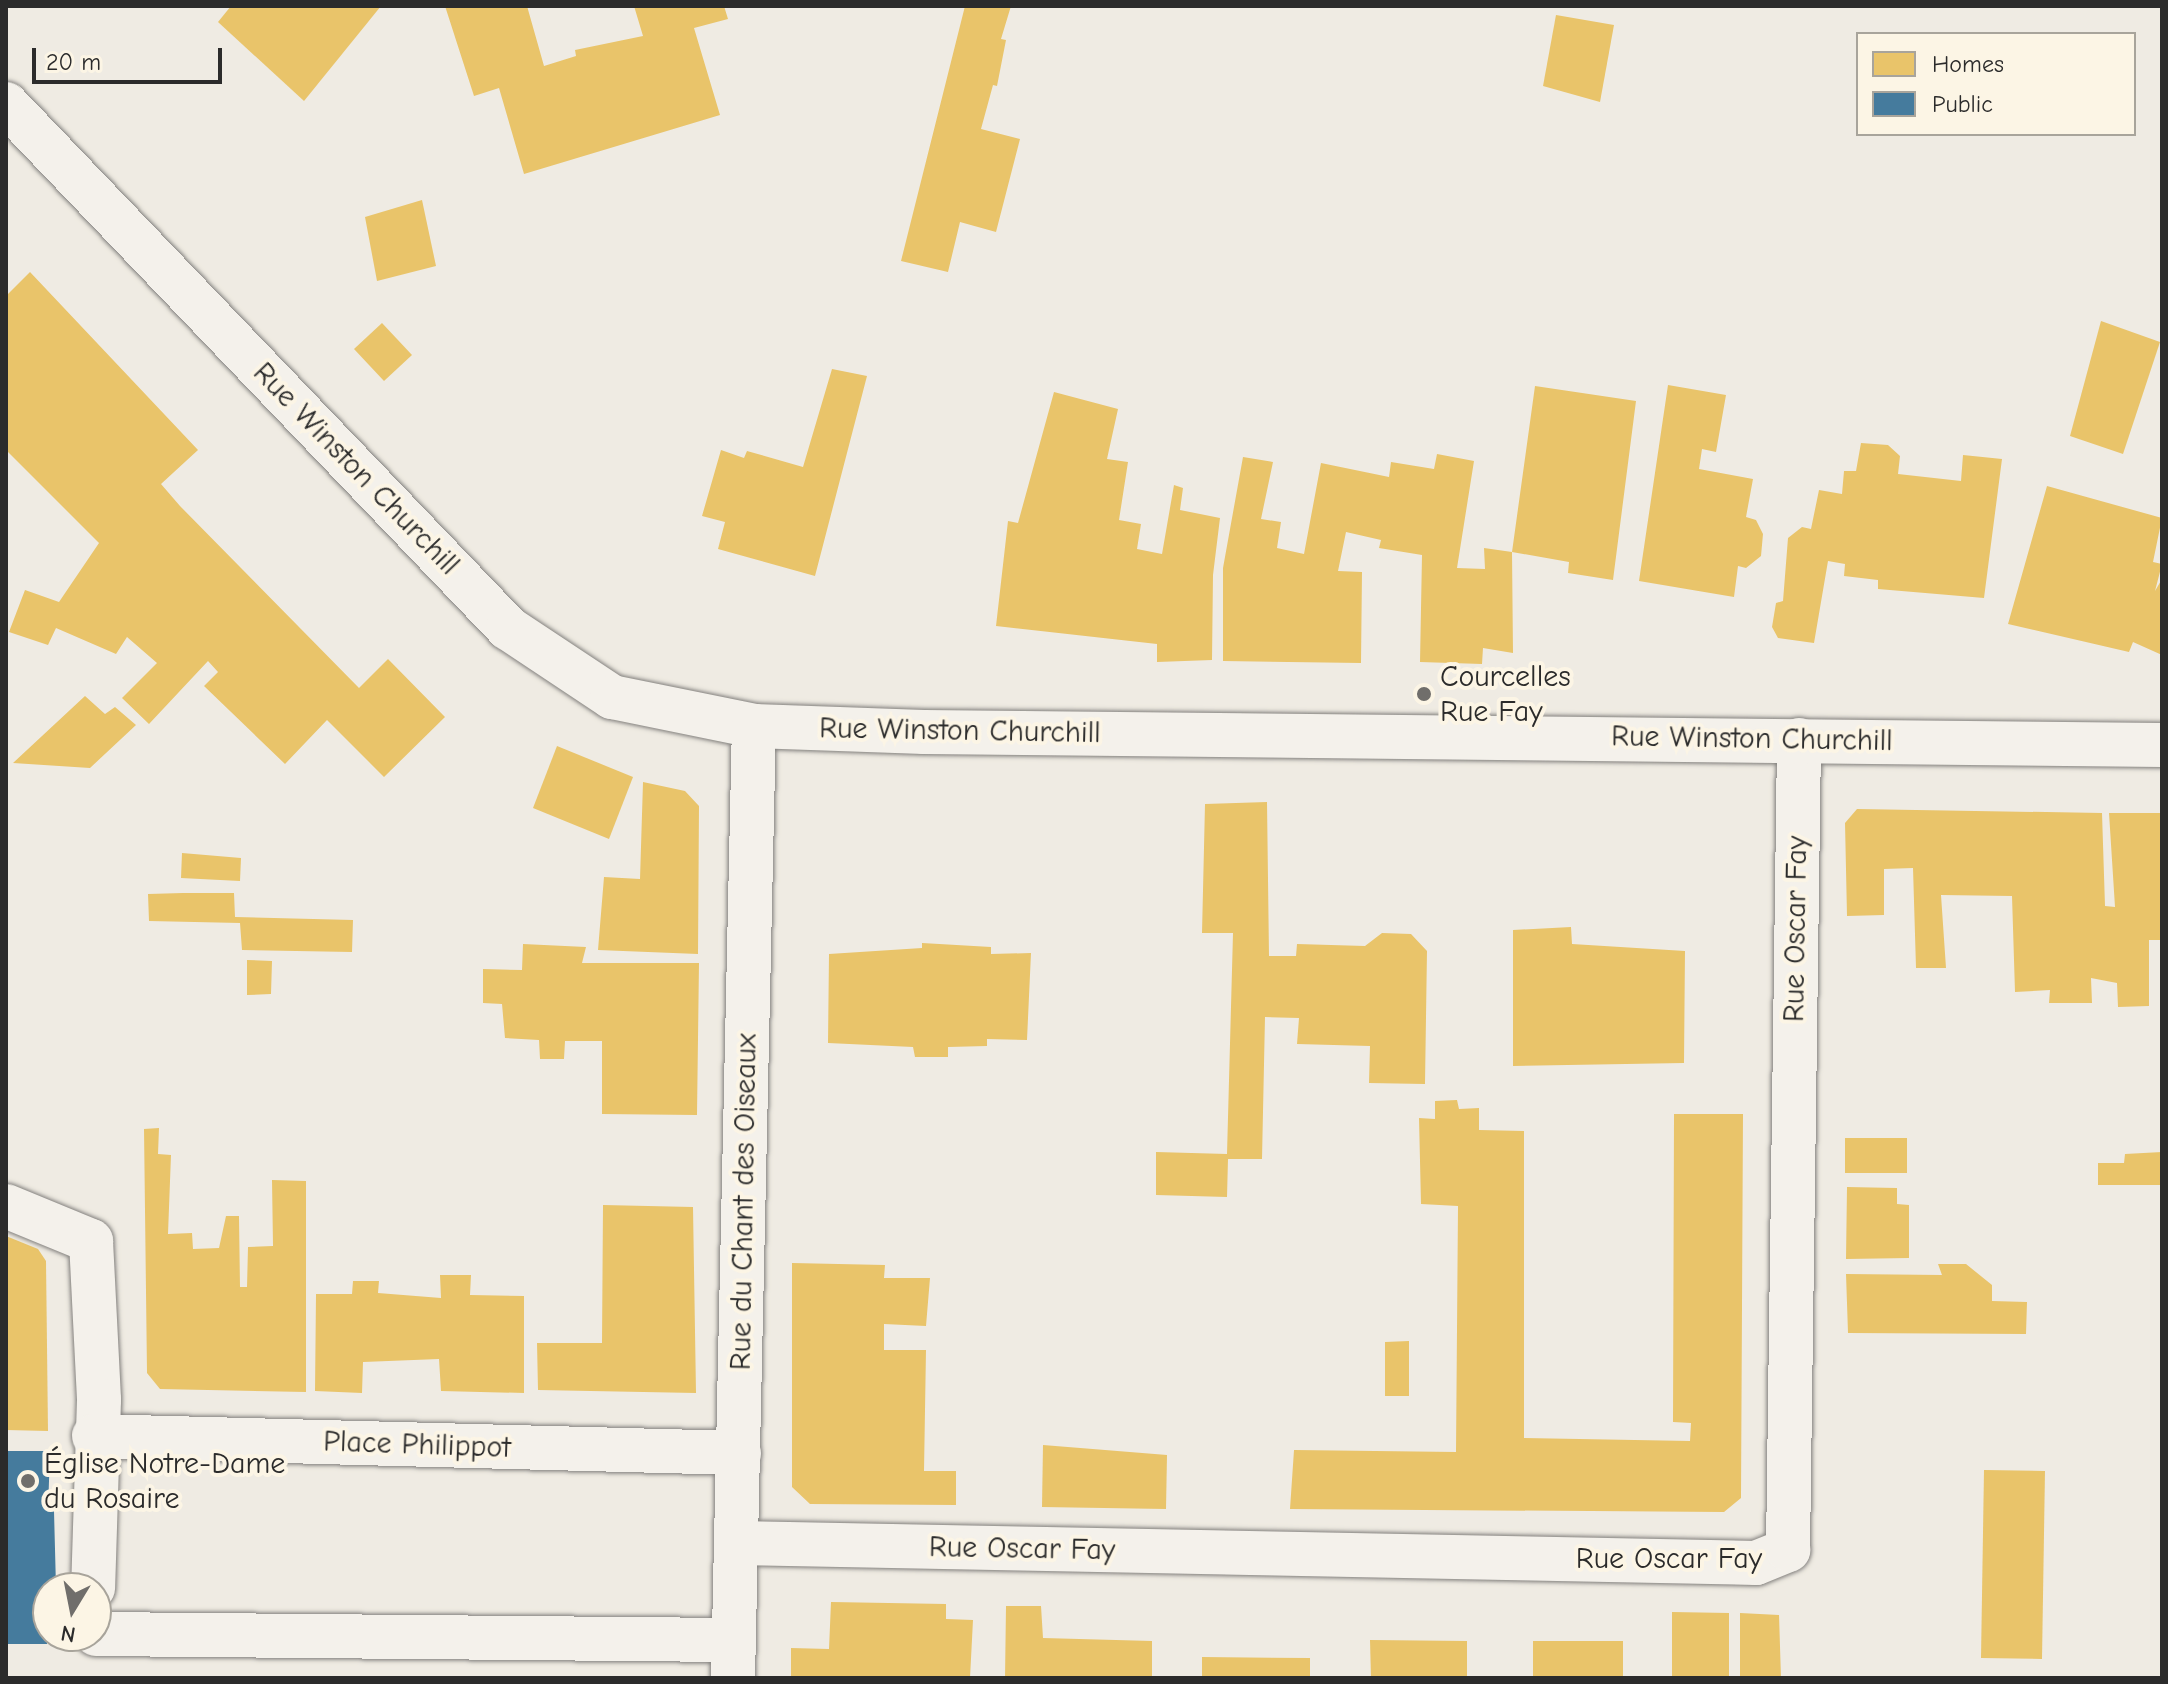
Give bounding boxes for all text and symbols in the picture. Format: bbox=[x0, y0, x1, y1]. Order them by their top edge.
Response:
scale bar bbox=[36, 32, 226, 82]
legend bbox=[1856, 32, 2136, 136]
text: 20 m bbox=[46, 48, 101, 76]
text: Homes bbox=[1932, 50, 2004, 78]
text: Public bbox=[1932, 90, 1993, 118]
street label: Rue Winston Churchill bbox=[245, 355, 467, 583]
place label: Courcelles Rue Fay bbox=[1440, 659, 1571, 730]
marker: Courcelles Rue Fay bbox=[1415, 685, 1433, 703]
street label: Rue Winston Churchill bbox=[819, 711, 1101, 751]
street label: Rue Winston Churchill bbox=[1611, 719, 1893, 759]
street label: Rue Oscar Fay bbox=[1776, 836, 1816, 1022]
street label: Rue du Chant des Oiseaux bbox=[723, 1033, 765, 1371]
street label: Place Philippot bbox=[323, 1424, 511, 1466]
place label: Église Notre-Dame du Rosaire bbox=[44, 1446, 285, 1516]
marker: Église Notre-Dame du Rosaire bbox=[19, 1472, 37, 1490]
street label: Rue Oscar Fay bbox=[929, 1529, 1115, 1569]
street label: Rue Oscar Fay bbox=[1576, 1541, 1762, 1577]
north arrow bbox=[32, 1572, 112, 1652]
text: N bbox=[59, 1620, 78, 1648]

